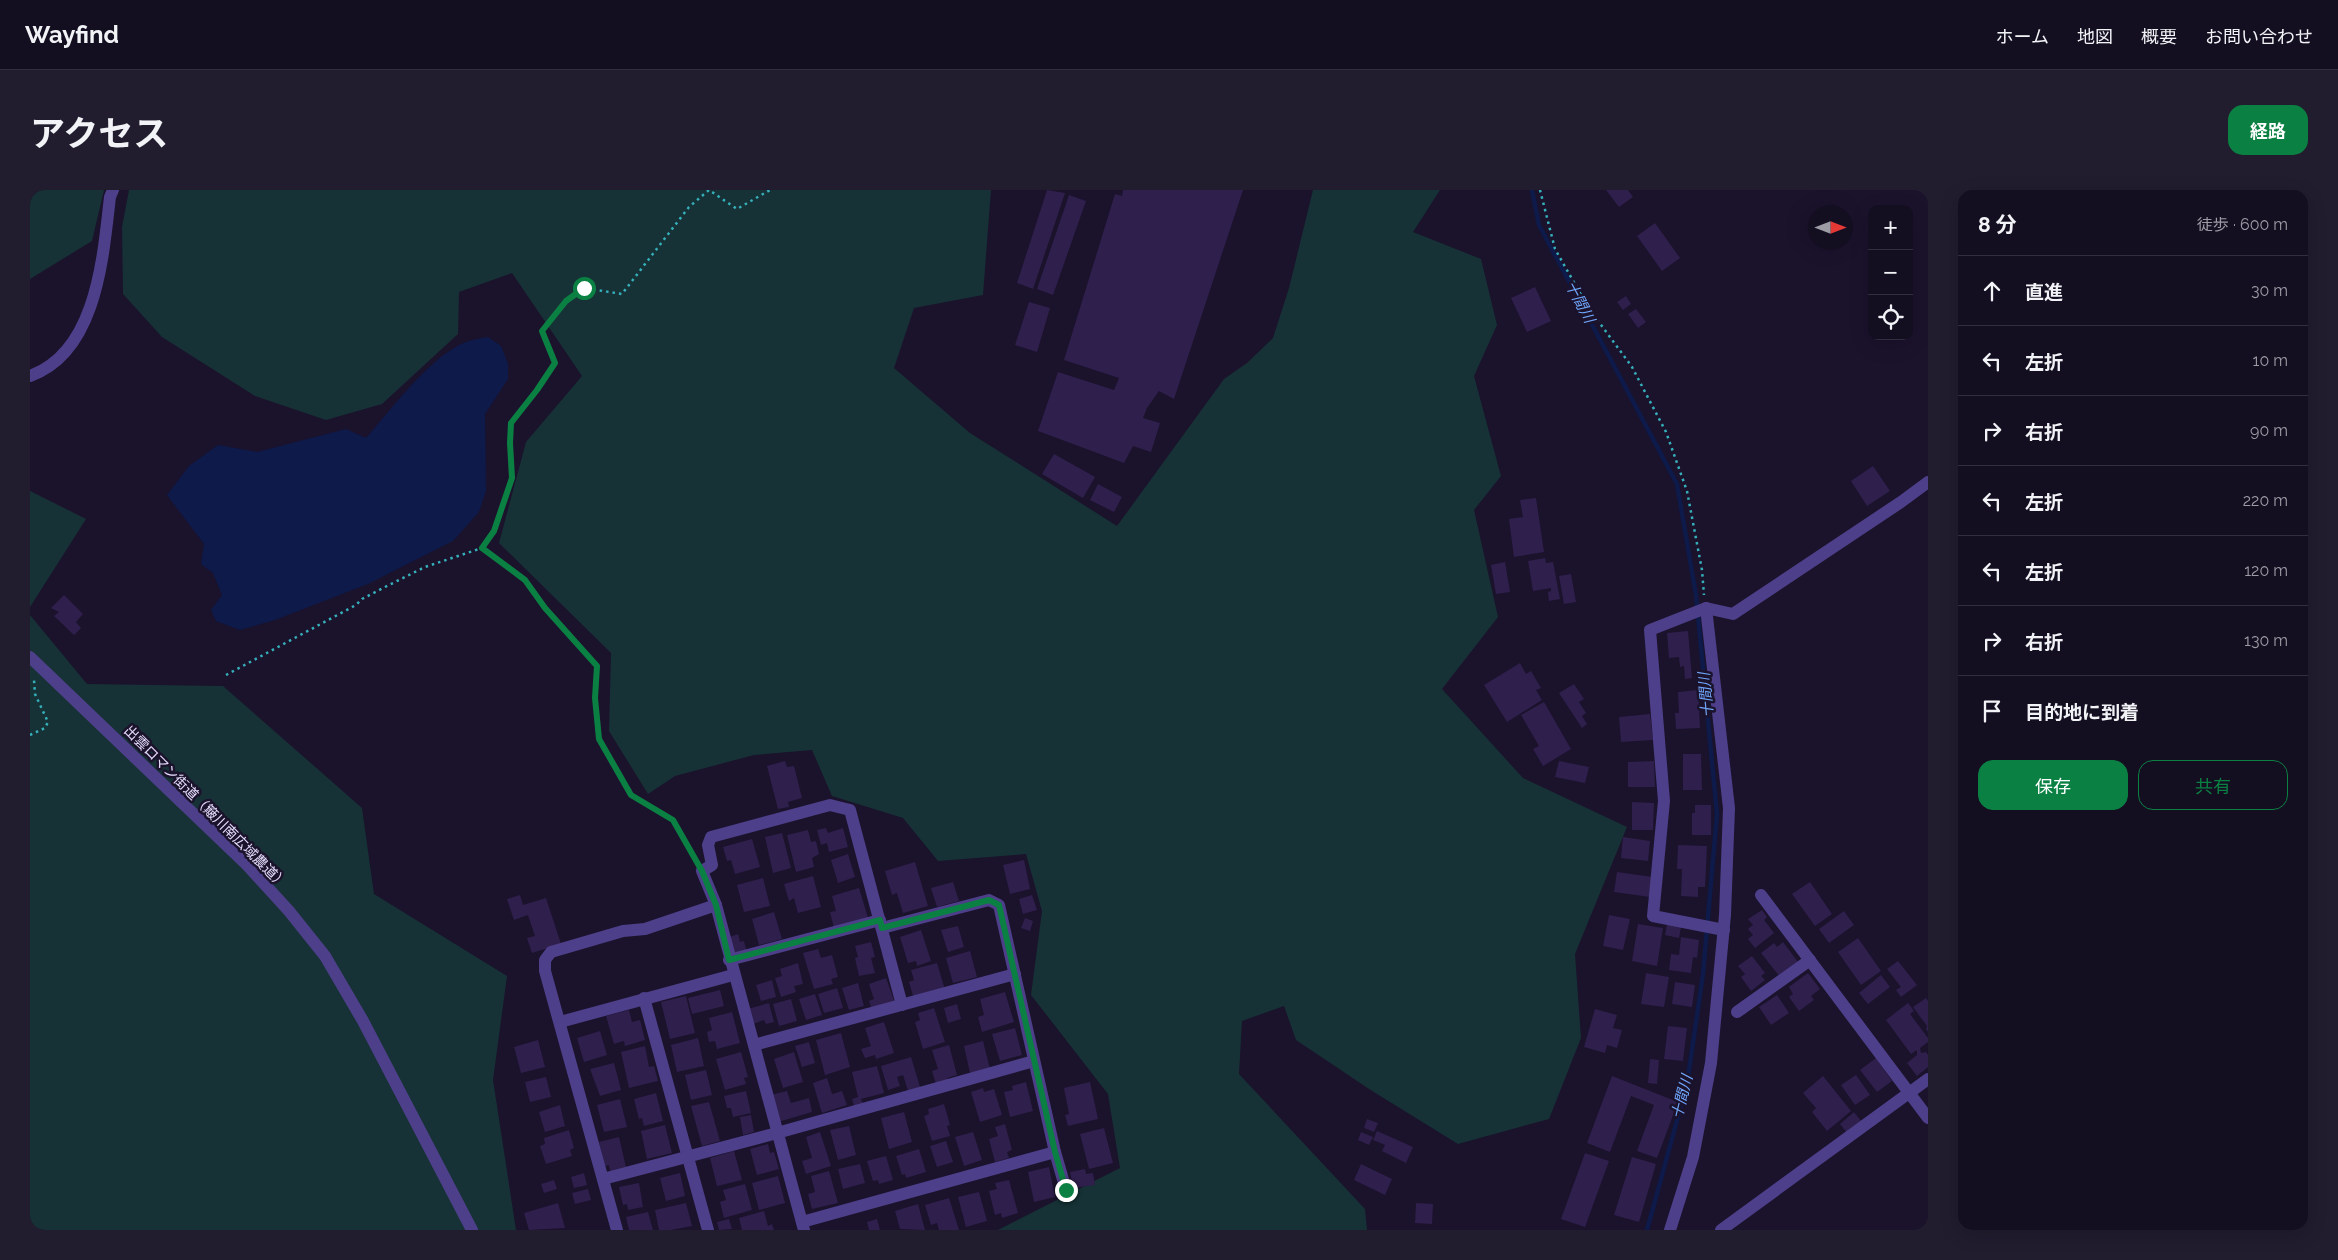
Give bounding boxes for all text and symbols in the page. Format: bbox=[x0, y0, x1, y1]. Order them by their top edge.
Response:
text: Wayfind bbox=[25, 20, 119, 49]
text: ホーム bbox=[1996, 26, 2049, 47]
text: 地図 bbox=[2077, 26, 2113, 47]
text: 概要 bbox=[2141, 26, 2177, 47]
text: お問い合わせ bbox=[2205, 26, 2313, 47]
button: 経路 bbox=[2228, 105, 2308, 155]
text: アクセス bbox=[30, 113, 168, 154]
north arrow bbox=[1808, 205, 1853, 250]
map controls bbox=[1868, 205, 1913, 340]
button: + bbox=[1868, 205, 1913, 250]
text: 8 分 bbox=[1978, 212, 2017, 237]
text: 徒歩 · 600 m bbox=[2197, 215, 2288, 234]
button: − bbox=[1868, 250, 1913, 295]
route start bbox=[573, 277, 596, 300]
icon: ahead bbox=[1978, 277, 2006, 305]
water label: 十間川 bbox=[1561, 278, 1599, 328]
text: 直進 bbox=[2025, 281, 2063, 303]
text: 30 m bbox=[2251, 281, 2288, 300]
button: locate bbox=[1868, 295, 1913, 340]
icon: left bbox=[1978, 347, 2006, 375]
text: 左折 bbox=[2025, 351, 2063, 373]
text: 10 m bbox=[2253, 351, 2288, 370]
icon: right bbox=[1978, 417, 2006, 445]
text: 右折 bbox=[2025, 421, 2063, 443]
text: 90 m bbox=[2250, 421, 2288, 440]
icon: left bbox=[1978, 487, 2006, 515]
text: 左折 bbox=[2025, 491, 2063, 513]
text: 220 m bbox=[2243, 491, 2288, 510]
icon: left bbox=[1978, 557, 2006, 585]
text: 左折 bbox=[2025, 561, 2063, 583]
text: 120 m bbox=[2244, 561, 2288, 580]
icon: right bbox=[1978, 627, 2006, 655]
text: 右折 bbox=[2025, 631, 2063, 653]
text: 130 m bbox=[2244, 631, 2288, 650]
water label: 十間川 bbox=[1695, 670, 1717, 718]
icon: arrive bbox=[1978, 697, 2006, 725]
text: 目的地に到着 bbox=[2025, 701, 2139, 723]
street label: 出雲ロマン街道（簸川南広域農道） bbox=[121, 722, 291, 892]
button: 保存 bbox=[1978, 760, 2128, 810]
button: 共有 bbox=[2138, 760, 2288, 810]
water label: 十間川 bbox=[1668, 1071, 1697, 1121]
route end bbox=[1055, 1179, 1078, 1202]

